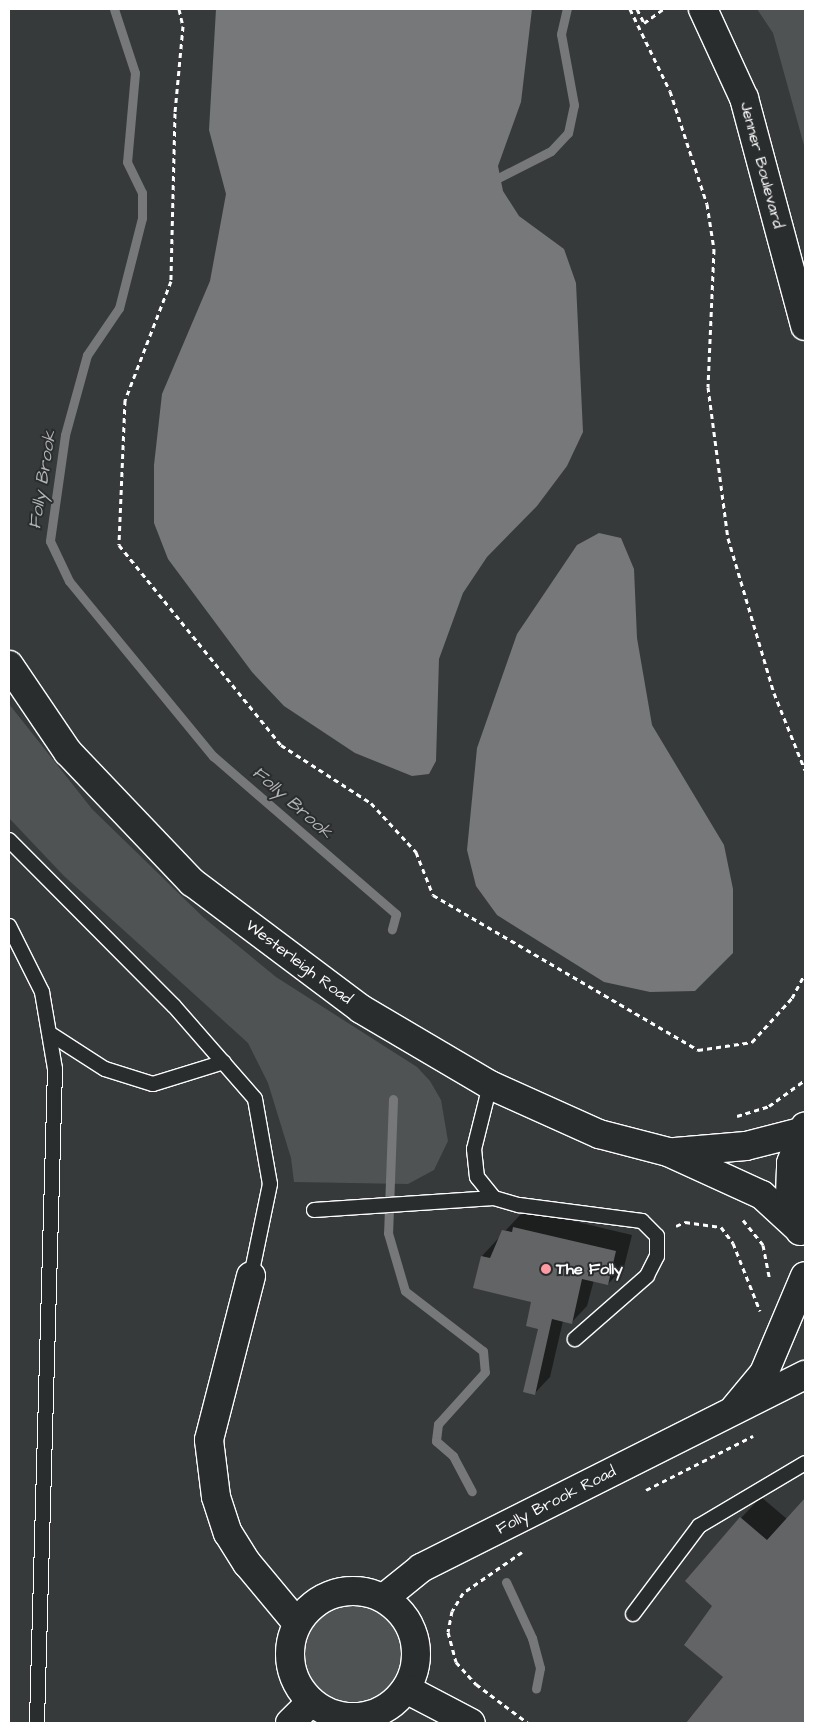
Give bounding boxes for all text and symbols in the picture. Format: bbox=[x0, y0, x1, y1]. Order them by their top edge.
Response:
street label: Jenner Boulevard bbox=[736, 100, 788, 230]
water label: Folly Brook bbox=[25, 429, 61, 531]
water label: Folly Brook bbox=[247, 762, 337, 844]
street label: Westerleigh Road bbox=[242, 916, 356, 1008]
place label: The Folly bbox=[556, 1259, 623, 1279]
marker: The Folly bbox=[540, 1263, 552, 1275]
street label: Folly Brook Road bbox=[493, 1462, 619, 1538]

